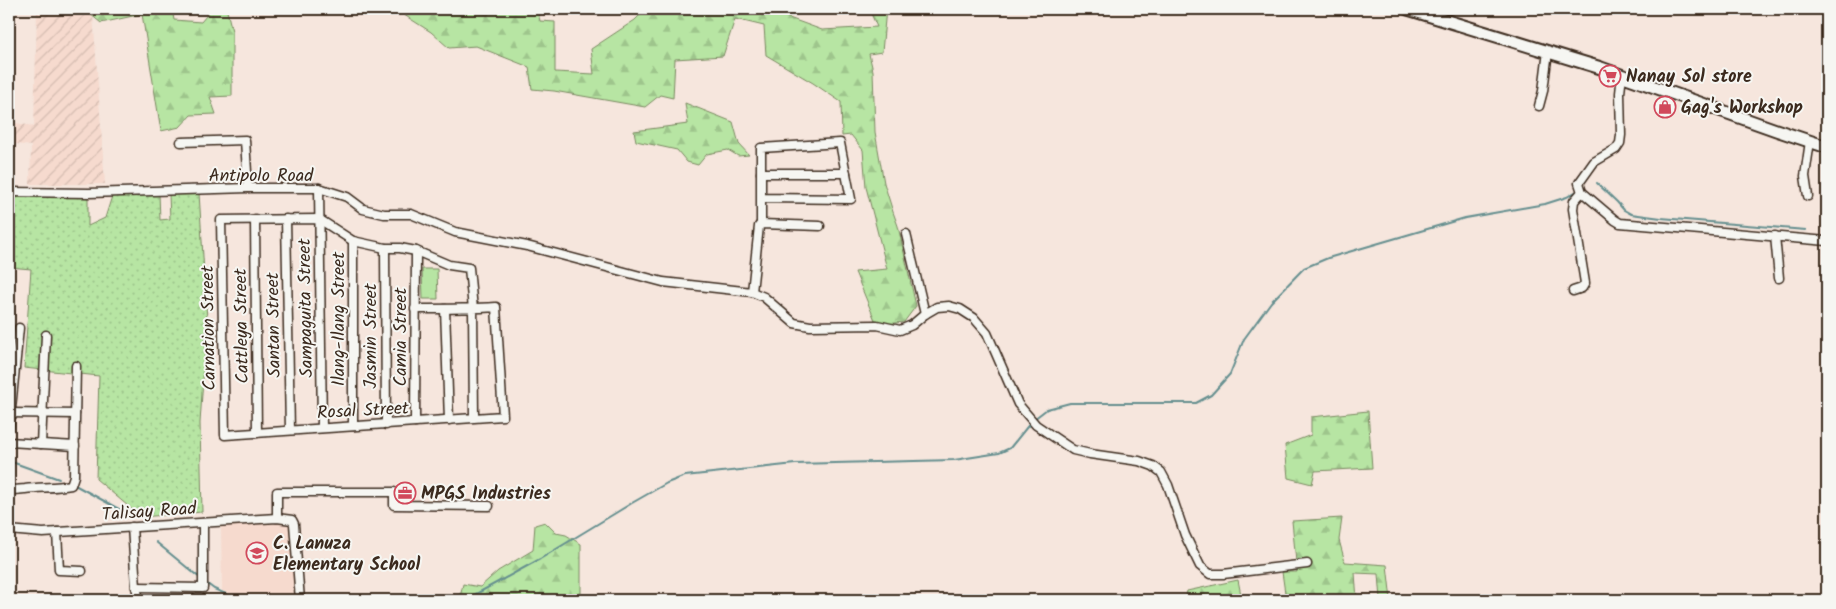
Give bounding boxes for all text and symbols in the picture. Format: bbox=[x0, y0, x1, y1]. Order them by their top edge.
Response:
place label: Nanay Sol store bbox=[1626, 63, 1752, 92]
supermarket icon: Nanay Sol store bbox=[1598, 64, 1622, 88]
place label: Gag's Workshop bbox=[1681, 94, 1803, 123]
shop icon: Gag's Workshop bbox=[1653, 95, 1677, 119]
street label: Antipolo Road bbox=[209, 162, 314, 191]
street label: Sampaguita Street bbox=[291, 237, 322, 378]
street label: Ilang-Ilang Street bbox=[325, 251, 354, 386]
street label: Carnation Street bbox=[194, 264, 225, 391]
street label: Cattleya Street bbox=[227, 267, 258, 384]
street label: Santan Street bbox=[259, 271, 290, 378]
street label: Jasmin Street bbox=[357, 282, 386, 389]
street label: Camia Street bbox=[387, 286, 416, 387]
street label: Rosal Street bbox=[316, 395, 411, 428]
place label: MPGS Industries bbox=[421, 480, 552, 509]
office icon: MPGS Industries bbox=[393, 481, 417, 505]
street label: Talisay Road bbox=[101, 495, 198, 530]
place label: C. Lanuza Elementary School bbox=[273, 530, 420, 580]
school or university icon: C. Lanuza Elementary School bbox=[245, 541, 269, 565]

